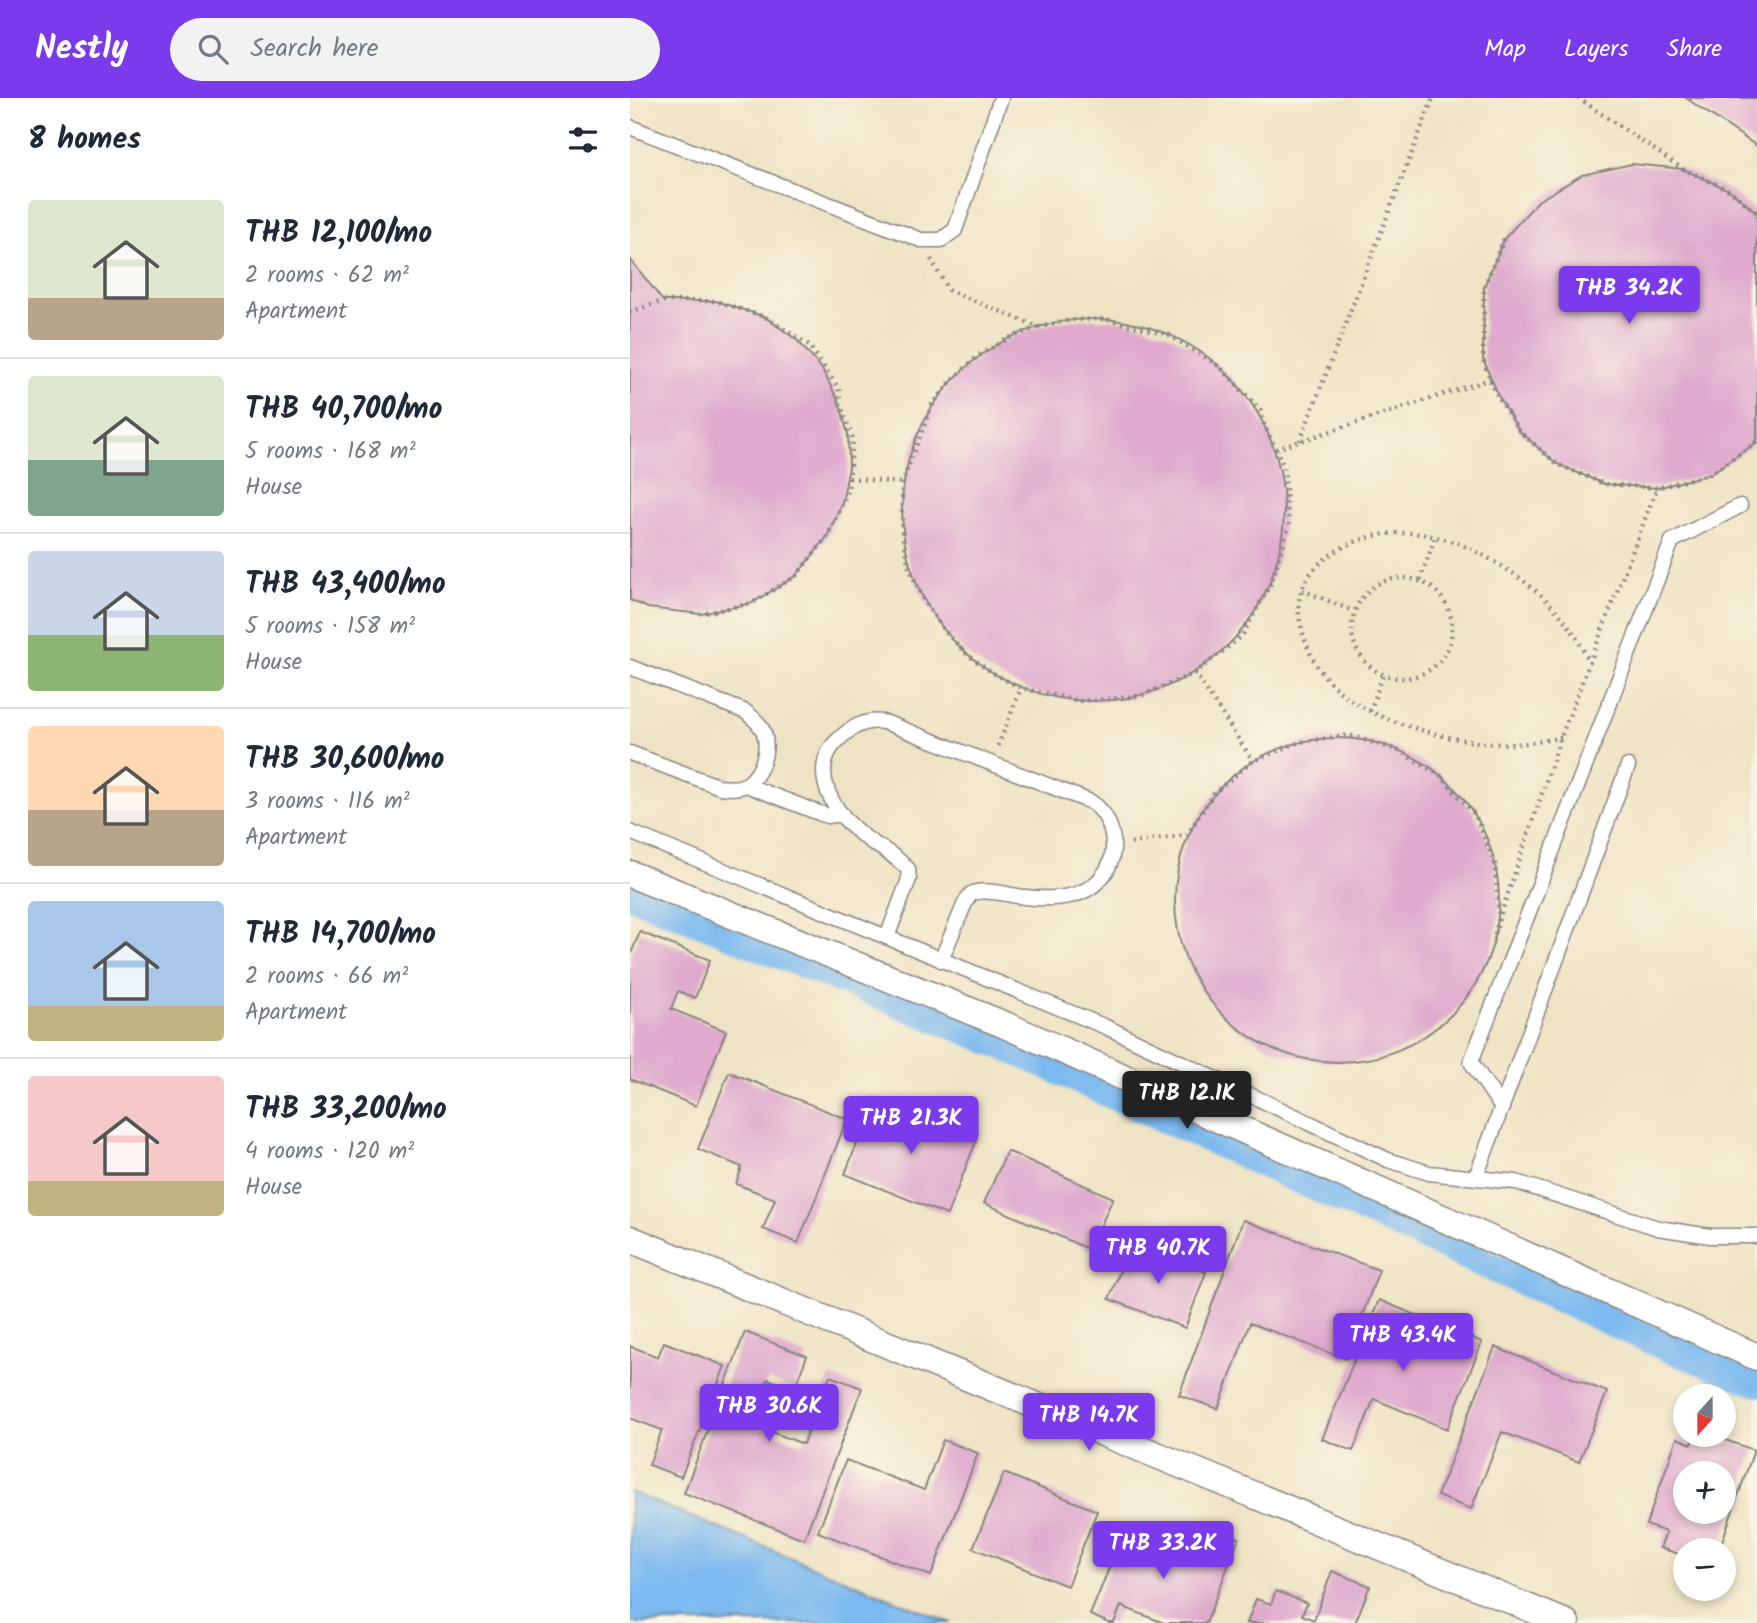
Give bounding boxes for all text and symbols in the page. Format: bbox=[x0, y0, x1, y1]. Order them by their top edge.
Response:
search box bbox=[170, 18, 660, 81]
text: Nestly bbox=[35, 23, 128, 76]
text: Search here bbox=[250, 28, 378, 70]
icon: search bbox=[194, 30, 232, 68]
text: Map bbox=[1484, 30, 1526, 69]
text: Layers bbox=[1564, 30, 1628, 69]
text: Share bbox=[1666, 30, 1722, 69]
text: 8 homes bbox=[28, 116, 141, 164]
icon: filters bbox=[564, 121, 602, 159]
text: THB 12,100/mo bbox=[245, 210, 432, 258]
icon: home bbox=[84, 228, 168, 312]
text: 2 rooms · 62 m² bbox=[245, 258, 409, 294]
pin: THB 34.2K bbox=[1549, 266, 1709, 326]
text: THB 34.2K bbox=[1575, 271, 1683, 307]
text: Apartment bbox=[245, 294, 347, 330]
text: THB 40,700/mo bbox=[245, 386, 442, 434]
icon: home bbox=[84, 404, 168, 488]
text: 5 rooms · 168 m² bbox=[245, 434, 416, 470]
text: House bbox=[245, 470, 302, 506]
text: THB 43,400/mo bbox=[245, 561, 446, 609]
icon: home bbox=[84, 579, 168, 663]
text: 5 rooms · 158 m² bbox=[245, 609, 415, 645]
text: House bbox=[245, 645, 302, 681]
text: THB 30,600/mo bbox=[245, 736, 445, 784]
icon: home bbox=[84, 754, 168, 838]
text: 3 rooms · 116 m² bbox=[245, 784, 410, 820]
text: Apartment bbox=[245, 820, 347, 856]
text: THB 14,700/mo bbox=[245, 911, 436, 959]
icon: home bbox=[84, 929, 168, 1013]
text: 2 rooms · 66 m² bbox=[245, 959, 408, 995]
text: Apartment bbox=[245, 995, 347, 1031]
pin: THB 12.1K bbox=[1107, 1072, 1267, 1131]
text: THB 12.1K bbox=[1138, 1076, 1236, 1112]
text: THB 33,200/mo bbox=[245, 1086, 447, 1134]
pin: THB 21.3K bbox=[831, 1096, 991, 1156]
text: THB 21.3K bbox=[860, 1101, 962, 1137]
icon: home bbox=[84, 1104, 168, 1188]
text: 4 rooms · 120 m² bbox=[245, 1134, 414, 1170]
text: House bbox=[245, 1170, 302, 1206]
pin: THB 40.7K bbox=[1078, 1226, 1238, 1286]
text: THB 40.7K bbox=[1105, 1231, 1211, 1267]
pin: THB 43.4K bbox=[1323, 1314, 1483, 1373]
text: THB 43.4K bbox=[1349, 1318, 1457, 1354]
pin: THB 30.6K bbox=[689, 1384, 849, 1444]
north arrow bbox=[1673, 1384, 1736, 1447]
map controls bbox=[1673, 1384, 1736, 1601]
text: THB 30.6K bbox=[716, 1389, 822, 1425]
pin: THB 14.7K bbox=[1009, 1394, 1169, 1453]
text: THB 14.7K bbox=[1039, 1398, 1139, 1434]
button: + bbox=[1673, 1461, 1736, 1524]
pin: THB 33.2K bbox=[1083, 1522, 1243, 1581]
text: THB 33.2K bbox=[1109, 1526, 1217, 1562]
button: − bbox=[1673, 1538, 1736, 1601]

